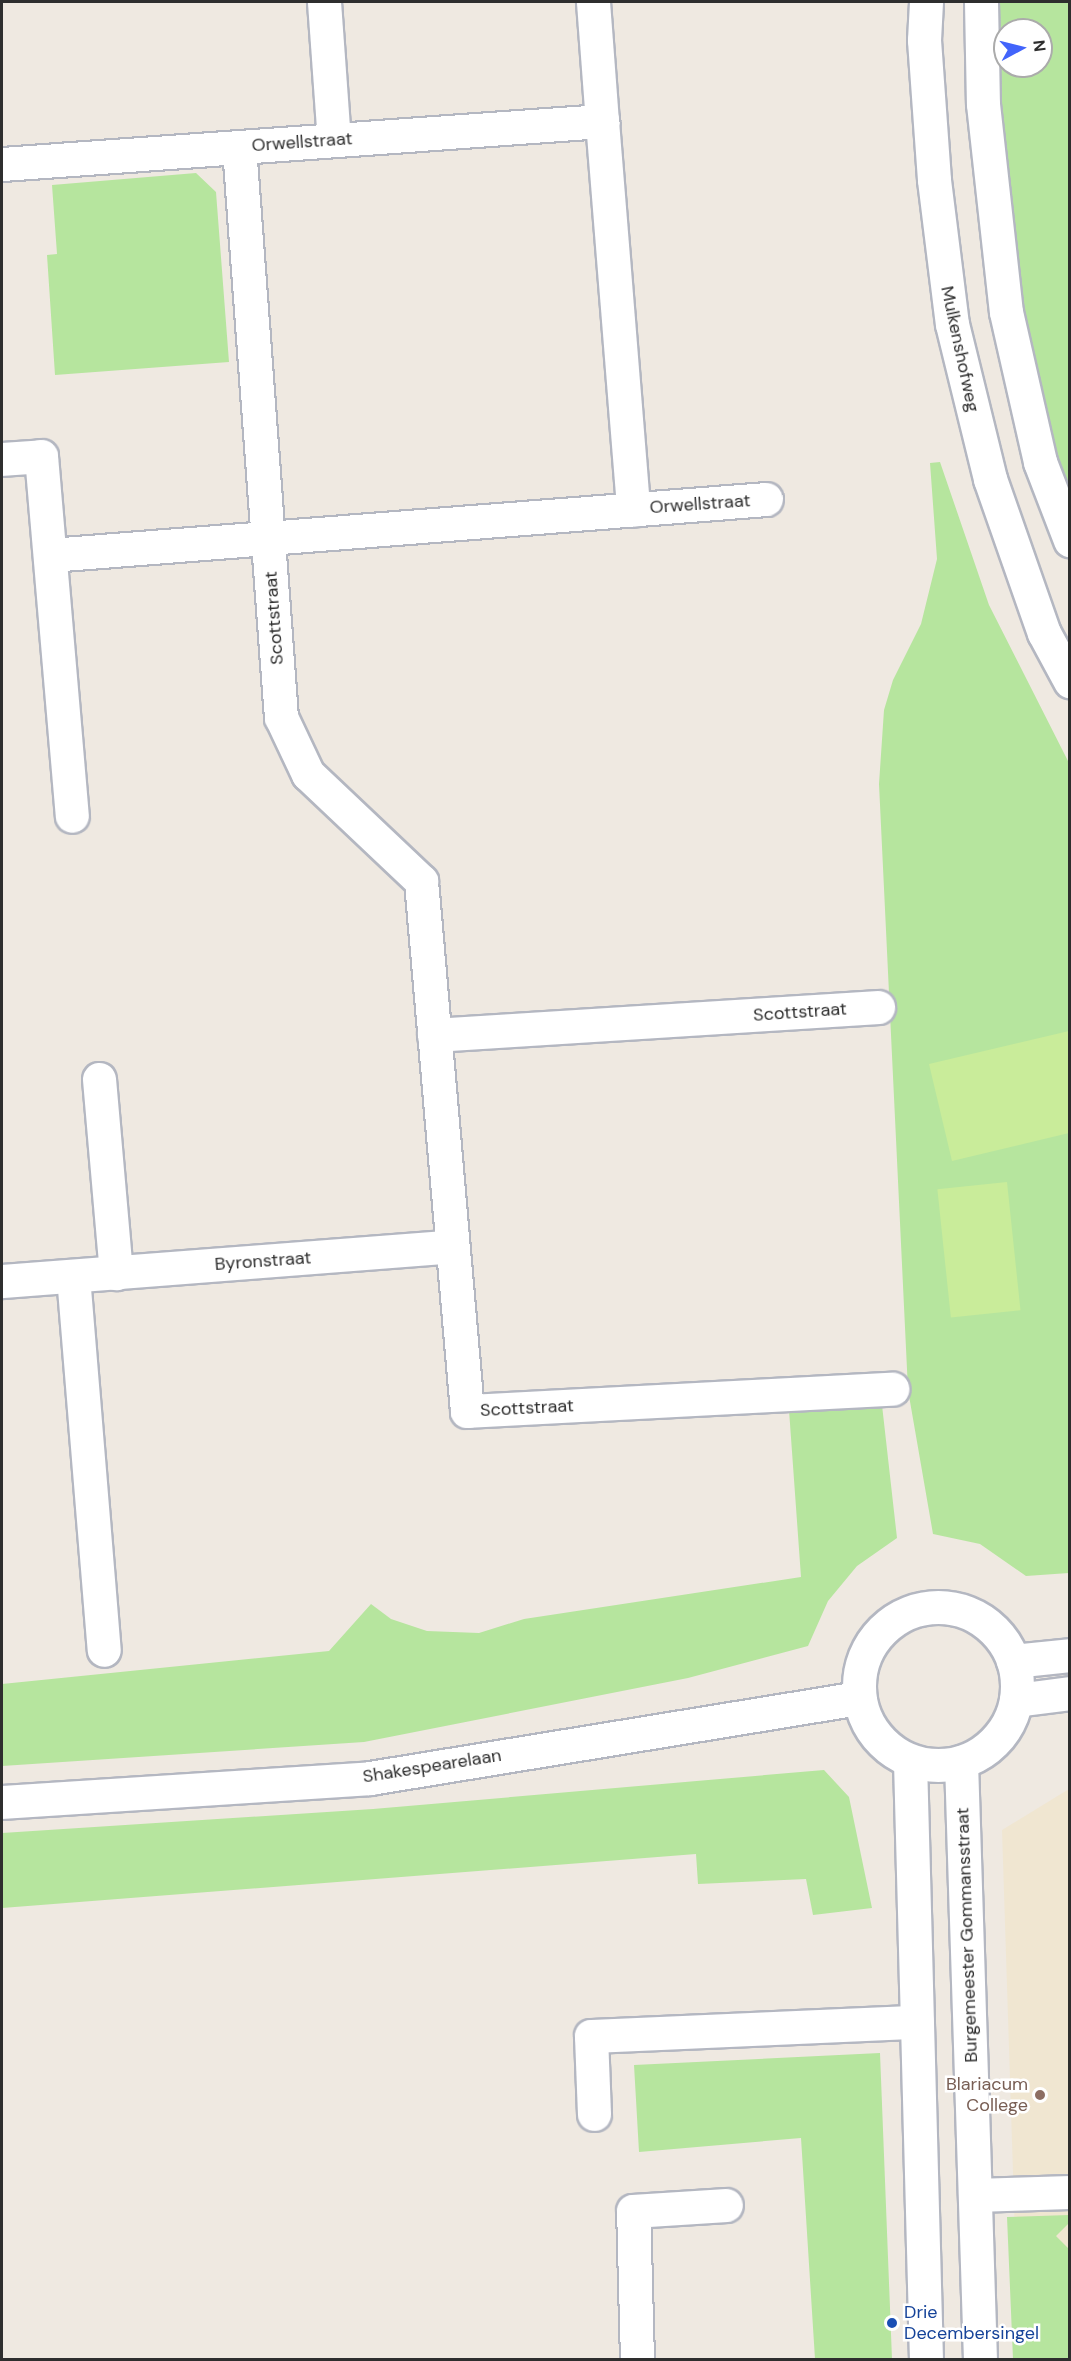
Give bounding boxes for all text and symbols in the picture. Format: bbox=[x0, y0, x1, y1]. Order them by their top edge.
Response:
north arrow bbox=[993, 18, 1053, 78]
text: N bbox=[1028, 39, 1051, 53]
street label: Orwellstraat bbox=[251, 128, 353, 156]
street label: Mulkenshofweg bbox=[936, 284, 984, 414]
street label: Orwellstraat bbox=[649, 490, 751, 518]
street label: Scottstraat bbox=[260, 570, 288, 666]
street label: Scottstraat bbox=[752, 998, 848, 1026]
street label: Byronstraat bbox=[214, 1247, 312, 1275]
street label: Scottstraat bbox=[480, 1395, 574, 1421]
street label: Shakespearelaan bbox=[361, 1744, 503, 1788]
street label: Burgemeester Gommansstraat bbox=[952, 1807, 982, 2063]
place label: Blariacum College bbox=[946, 2074, 1028, 2116]
marker: Blariacum College bbox=[1033, 2088, 1047, 2102]
place label: Drie Decembersingel bbox=[904, 2302, 1039, 2344]
marker: Drie Decembersingel bbox=[885, 2316, 899, 2330]

